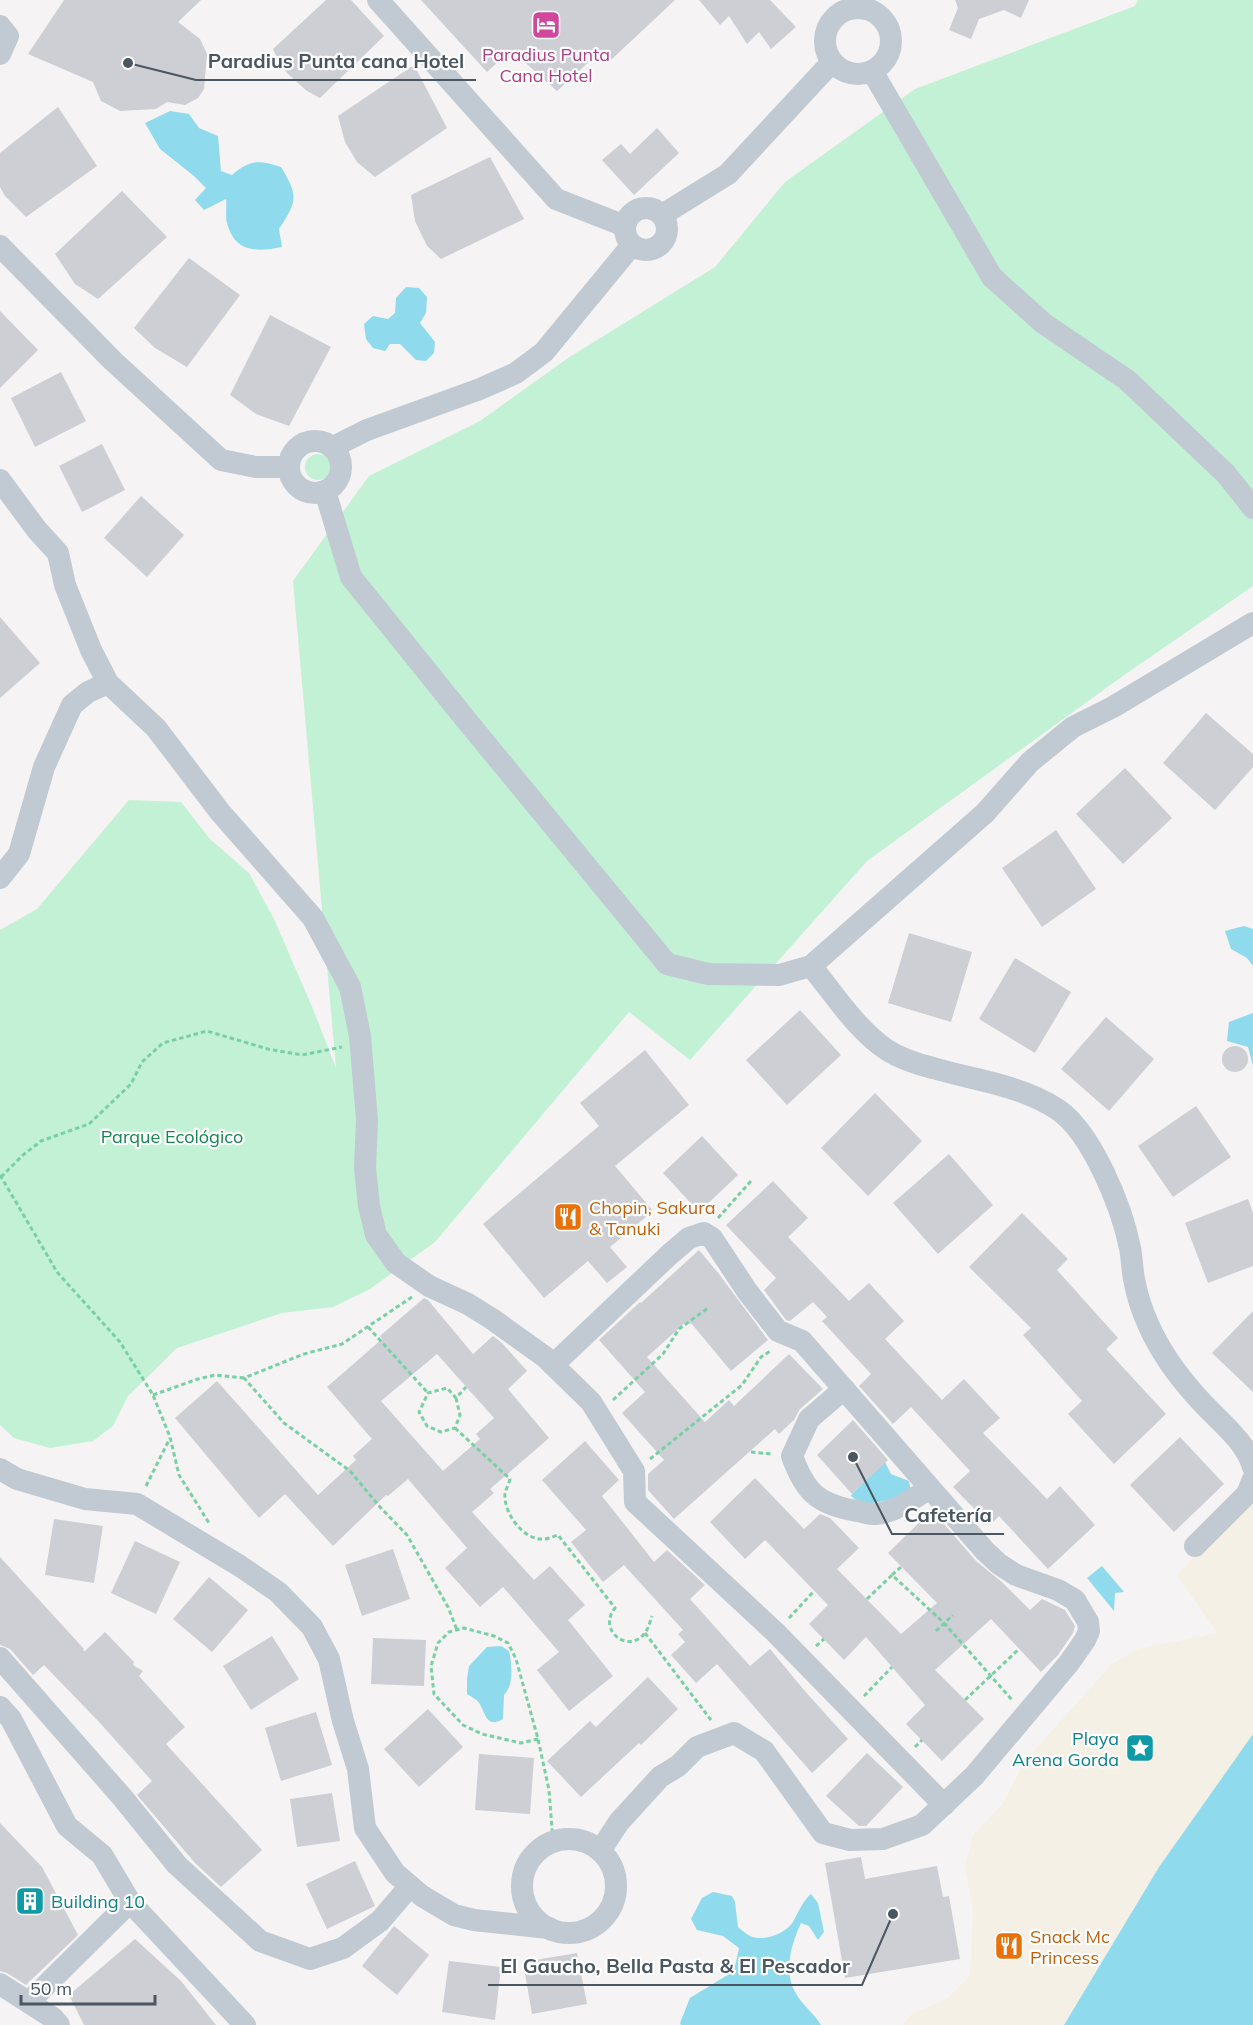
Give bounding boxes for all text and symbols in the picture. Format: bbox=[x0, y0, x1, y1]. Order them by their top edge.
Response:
hotel icon: Paradius Punta Cana Hotel bbox=[530, 9, 562, 41]
callout: Paradius Punta cana Hotel bbox=[196, 42, 476, 80]
place label: Paradius Punta Cana Hotel bbox=[482, 43, 610, 87]
text: Paradius Punta cana Hotel bbox=[208, 48, 464, 73]
park label: Parque Ecológico bbox=[101, 1125, 243, 1148]
place label: Chopin, Sakura & Tanuki bbox=[589, 1196, 716, 1240]
restaurant icon: Chopin, Sakura & Tanuki bbox=[552, 1201, 584, 1233]
callout: Cafetería bbox=[892, 1496, 1004, 1534]
text: Cafetería bbox=[904, 1502, 992, 1527]
place label: Playa Arena Gorda bbox=[1012, 1727, 1119, 1771]
place icon: Playa Arena Gorda bbox=[1124, 1732, 1156, 1764]
building icon: Building 10 bbox=[14, 1885, 46, 1917]
place label: Building 10 bbox=[51, 1890, 145, 1913]
place label: Snack Mc Princess bbox=[1030, 1925, 1110, 1969]
restaurant icon: Snack Mc Princess bbox=[993, 1930, 1025, 1962]
callout: El Gaucho, Bella Pasta & El Pescador bbox=[488, 1947, 862, 1985]
text: El Gaucho, Bella Pasta & El Pescador bbox=[500, 1953, 850, 1978]
scale bar bbox=[21, 1968, 154, 2006]
text: 50 m bbox=[30, 1977, 72, 2000]

